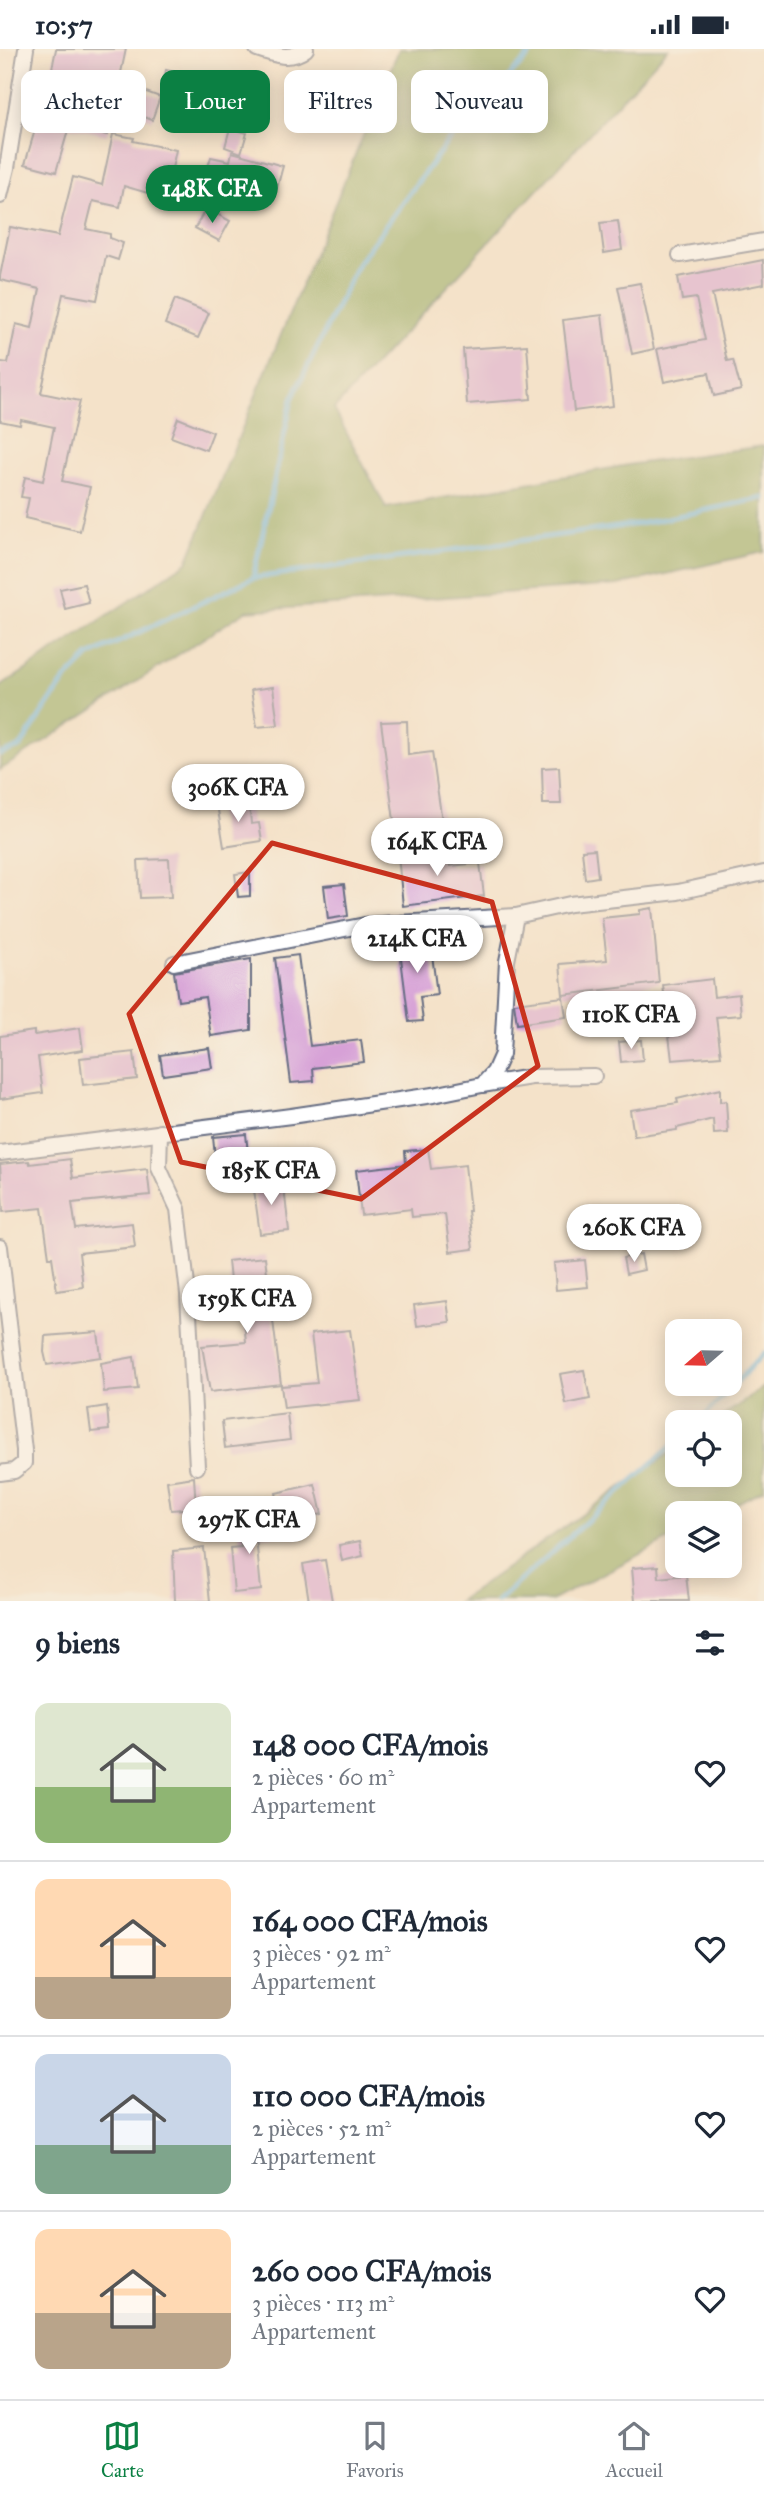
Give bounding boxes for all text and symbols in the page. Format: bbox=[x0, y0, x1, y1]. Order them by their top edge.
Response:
text: 10:57 bbox=[35, 9, 93, 41]
chip: Acheter bbox=[21, 70, 146, 133]
chip: Louer bbox=[160, 70, 270, 133]
chip: Filtres bbox=[284, 70, 397, 133]
chip: Nouveau bbox=[411, 70, 548, 133]
pin: 148K CFA bbox=[140, 165, 284, 225]
text: 148K CFA bbox=[162, 174, 262, 202]
pin: 306K CFA bbox=[166, 765, 310, 824]
text: 306K CFA bbox=[188, 773, 288, 801]
pin: 164K CFA bbox=[365, 819, 509, 878]
text: 164K CFA bbox=[387, 827, 487, 855]
pin: 214K CFA bbox=[345, 915, 489, 975]
text: 214K CFA bbox=[367, 924, 467, 952]
pin: 110K CFA bbox=[559, 991, 703, 1051]
text: 110K CFA bbox=[582, 1000, 680, 1028]
pin: 185K CFA bbox=[199, 1147, 343, 1207]
text: 185K CFA bbox=[222, 1156, 320, 1184]
pin: 260K CFA bbox=[562, 1205, 706, 1264]
text: 260K CFA bbox=[583, 1213, 685, 1241]
pin: 159K CFA bbox=[175, 1275, 319, 1335]
text: 159K CFA bbox=[198, 1284, 296, 1312]
north arrow bbox=[665, 1319, 742, 1397]
map controls bbox=[665, 1319, 742, 1578]
button: locate bbox=[665, 1410, 742, 1487]
pin: 297K CFA bbox=[177, 1497, 321, 1556]
button: layers bbox=[665, 1501, 742, 1578]
text: 297K CFA bbox=[198, 1505, 300, 1533]
icon: filters bbox=[691, 1624, 729, 1662]
text: 9 biens bbox=[35, 1625, 120, 1661]
text: 148 000 CFA/mois bbox=[252, 1727, 488, 1763]
icon: home bbox=[91, 1731, 175, 1815]
icon: heart bbox=[691, 1754, 729, 1792]
text: 2 pièces · 60 m² bbox=[252, 1763, 394, 1791]
text: Appartement bbox=[252, 1791, 376, 1819]
text: 164 000 CFA/mois bbox=[252, 1903, 488, 1939]
icon: home bbox=[91, 1907, 175, 1991]
icon: heart bbox=[691, 1930, 729, 1968]
text: 3 pièces · 92 m² bbox=[252, 1939, 391, 1967]
text: Appartement bbox=[252, 1967, 376, 1995]
text: 110 000 CFA/mois bbox=[252, 2078, 485, 2114]
icon: home bbox=[91, 2082, 175, 2166]
icon: heart bbox=[691, 2105, 729, 2143]
text: 2 pièces · 52 m² bbox=[252, 2114, 391, 2142]
text: Appartement bbox=[252, 2142, 376, 2170]
text: 260 000 CFA/mois bbox=[252, 2253, 491, 2289]
icon: home bbox=[91, 2257, 175, 2341]
icon: heart bbox=[691, 2280, 729, 2318]
text: 3 pièces · 113 m² bbox=[252, 2289, 394, 2317]
text: Appartement bbox=[252, 2317, 376, 2345]
tab: Carte bbox=[101, 2417, 144, 2482]
tab: Favoris bbox=[346, 2417, 404, 2482]
tab: Accueil bbox=[606, 2417, 663, 2482]

